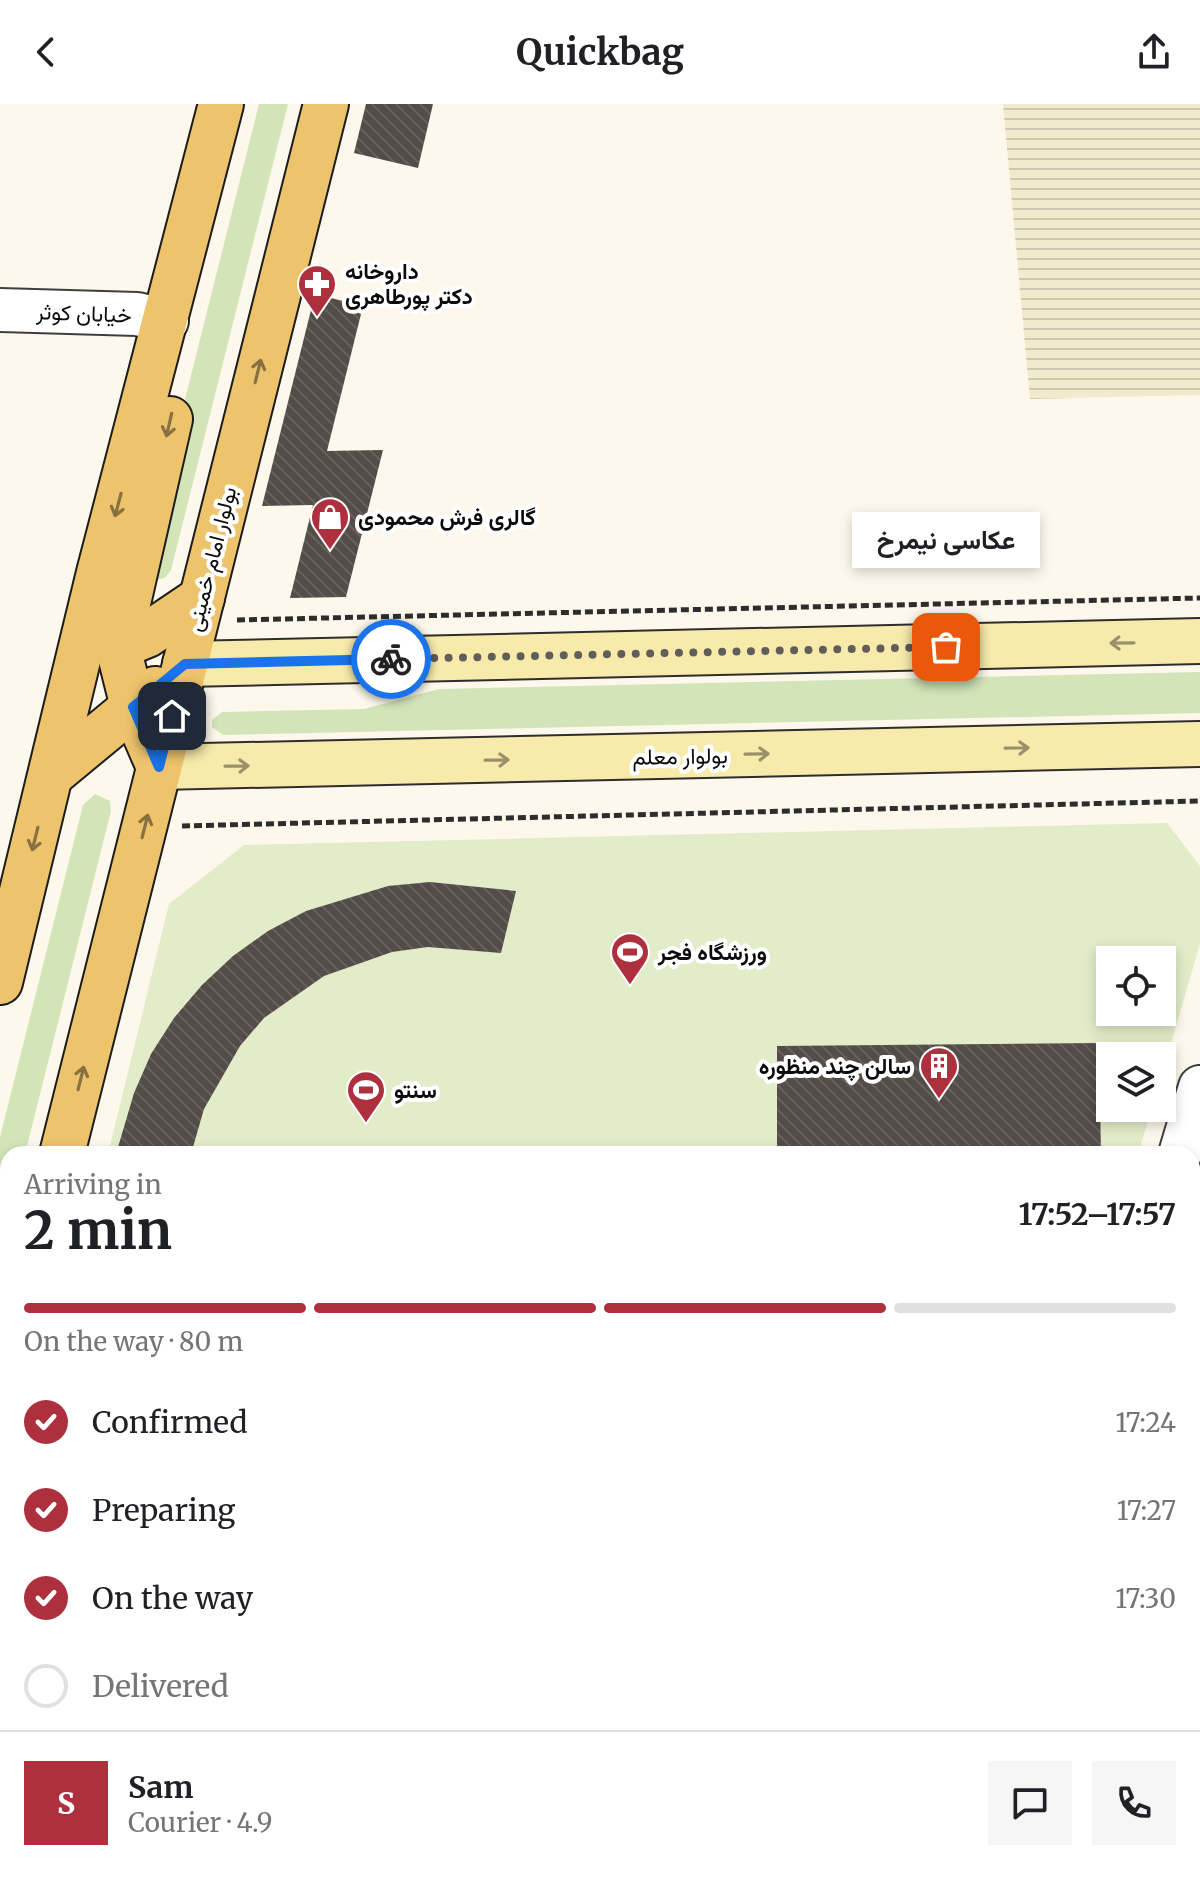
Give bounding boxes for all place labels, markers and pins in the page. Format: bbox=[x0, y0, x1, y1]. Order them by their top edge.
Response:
place label: داروخانه دکتر پورطاهری bbox=[345, 257, 473, 312]
pharmacy icon: داروخانه دکتر پورطاهری bbox=[296, 263, 338, 318]
shop icon: گالری فرش محمودی bbox=[309, 496, 351, 551]
place label: گالری فرش محمودی bbox=[358, 503, 536, 531]
callout: عکاسی نیمرخ bbox=[852, 511, 1040, 567]
pin bbox=[912, 613, 980, 681]
pin bbox=[138, 682, 206, 750]
sports icon: ورزشگاه فجر bbox=[609, 931, 651, 986]
place label: ورزشگاه فجر bbox=[657, 938, 767, 966]
building icon: سالن چند منظوره bbox=[918, 1045, 960, 1100]
place label: سالن چند منظوره bbox=[759, 1052, 911, 1082]
sports icon: سنتو bbox=[345, 1069, 387, 1124]
place label: سنتو bbox=[394, 1076, 437, 1104]

